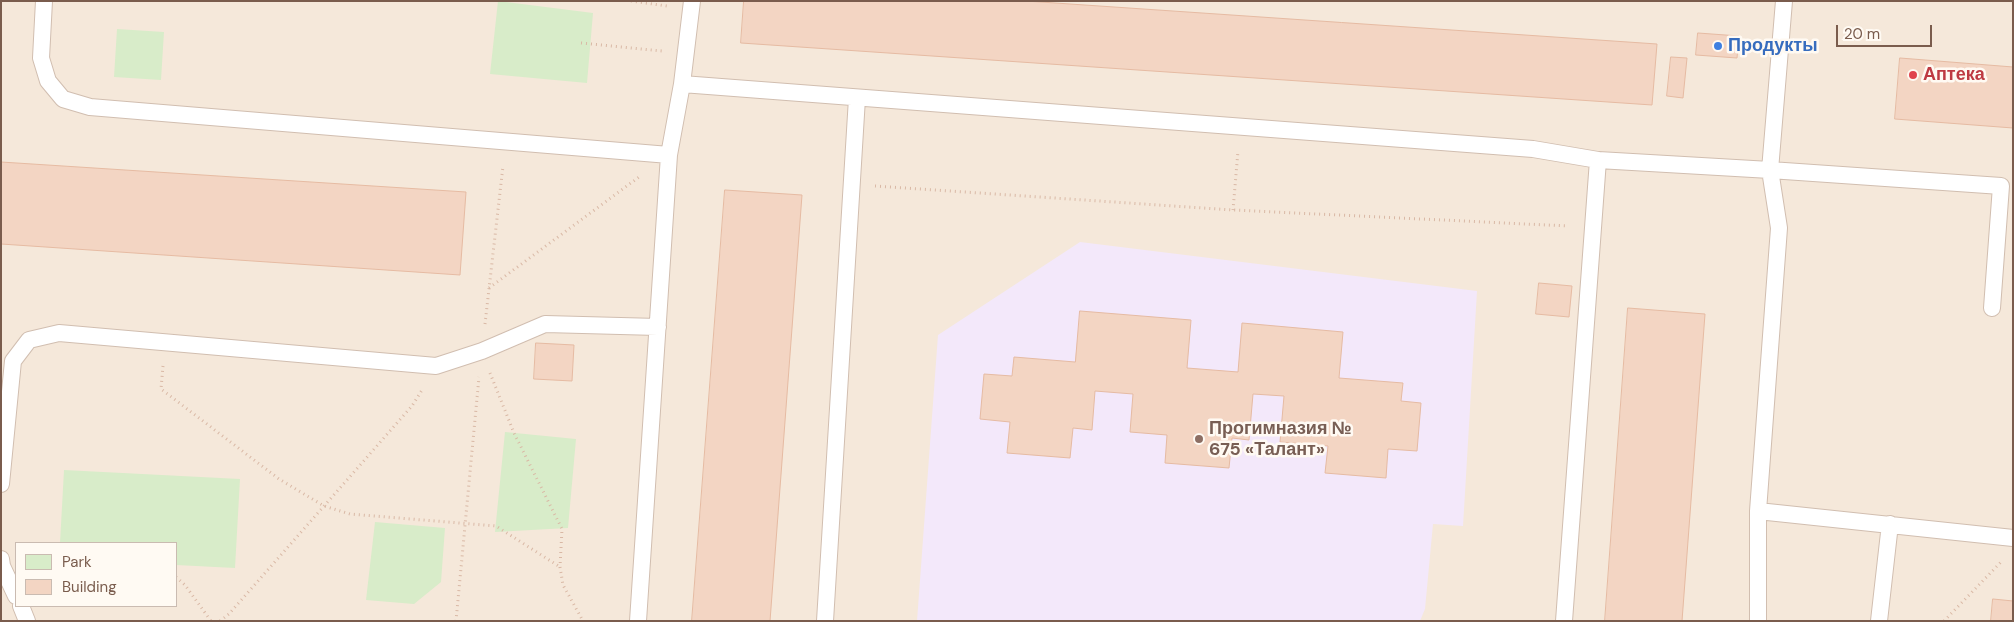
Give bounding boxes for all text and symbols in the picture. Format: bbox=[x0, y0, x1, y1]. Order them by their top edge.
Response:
scale bar bbox=[1839, 15, 1935, 47]
text: 20 m bbox=[1844, 24, 1880, 44]
place label: Продукты bbox=[1728, 35, 1818, 57]
marker: Продукты bbox=[1712, 40, 1724, 52]
place label: Аптека bbox=[1923, 64, 1985, 86]
marker: Аптека bbox=[1907, 69, 1919, 81]
place label: Прогимназия № 675 «Талант» bbox=[1209, 418, 1352, 460]
marker: Прогимназия № 675 «Талант» bbox=[1193, 433, 1205, 445]
legend bbox=[15, 542, 178, 607]
text: Park bbox=[62, 552, 92, 572]
text: Building bbox=[62, 577, 117, 597]

